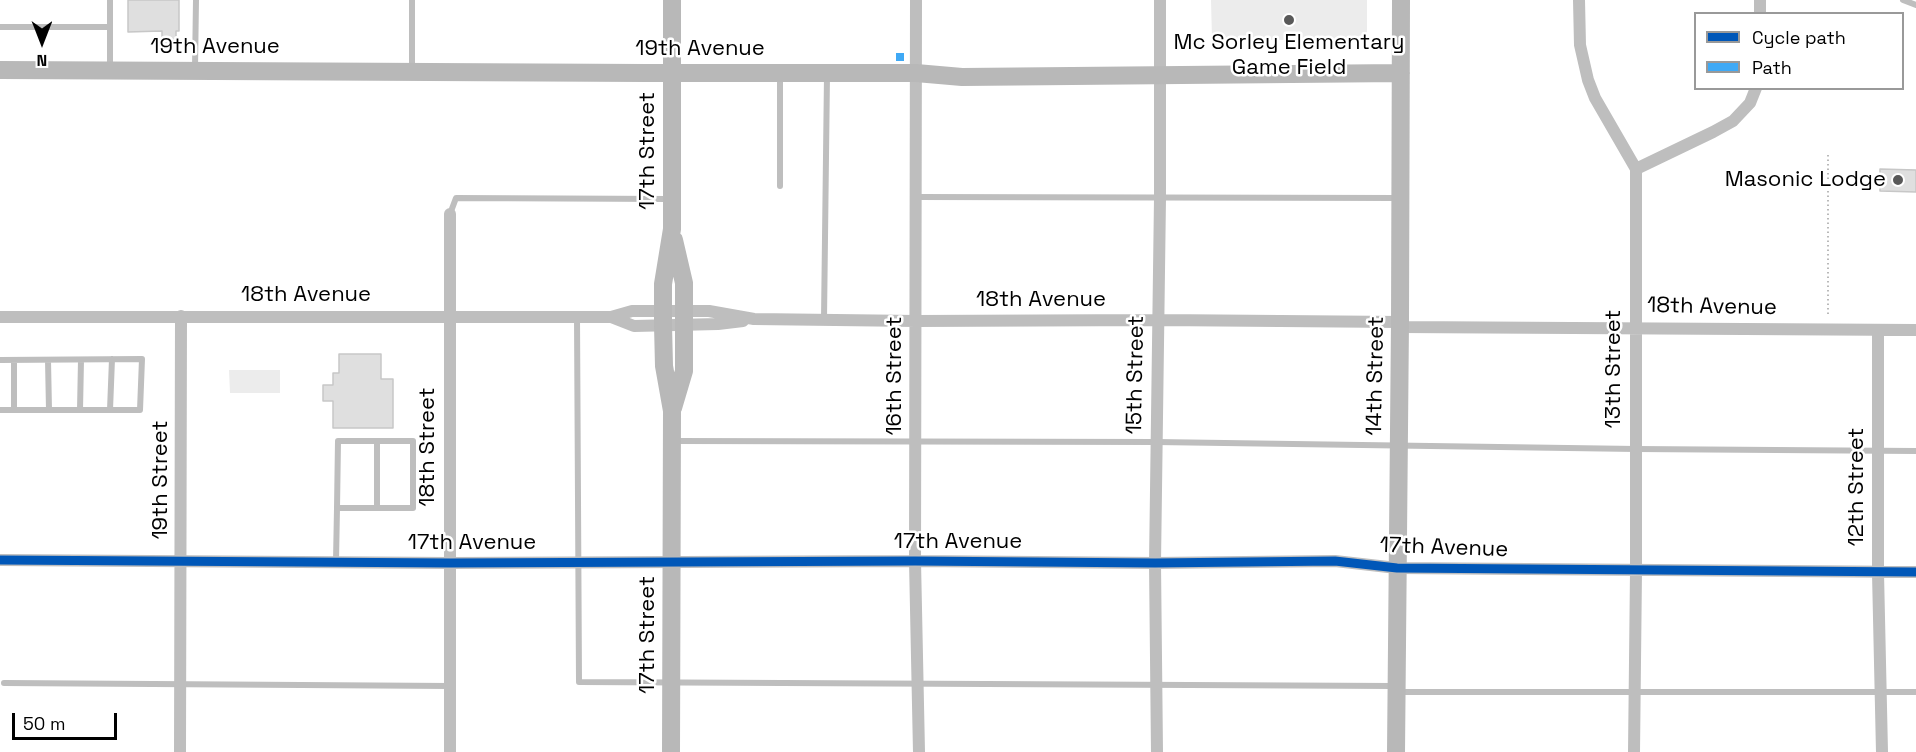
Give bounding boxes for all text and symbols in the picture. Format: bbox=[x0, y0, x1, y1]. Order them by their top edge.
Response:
north arrow bbox=[12, 12, 72, 72]
legend bbox=[1694, 12, 1904, 90]
marker: Mc Sorley Elementary Game Field bbox=[1282, 13, 1296, 27]
text: Cycle path bbox=[1752, 26, 1846, 49]
place label: Mc Sorley Elementary Game Field bbox=[1173, 30, 1405, 82]
street label: 19th Avenue bbox=[150, 34, 280, 60]
street label: 19th Avenue bbox=[635, 36, 765, 62]
text: N bbox=[37, 50, 47, 71]
text: Path bbox=[1752, 56, 1792, 79]
street label: 17th Street bbox=[635, 92, 661, 210]
place label: Masonic Lodge bbox=[1725, 167, 1886, 193]
marker: Masonic Lodge bbox=[1891, 173, 1905, 187]
street label: 18th Avenue bbox=[241, 282, 371, 308]
street label: 18th Avenue bbox=[976, 287, 1106, 313]
street label: 18th Avenue bbox=[1647, 293, 1777, 321]
street label: 13th Street bbox=[1601, 310, 1627, 428]
street label: 15th Street bbox=[1122, 315, 1150, 435]
street label: 16th Street bbox=[882, 316, 908, 436]
street label: 14th Street bbox=[1362, 316, 1390, 436]
street label: 18th Street bbox=[415, 387, 441, 507]
street label: 19th Street bbox=[148, 420, 174, 540]
street label: 12th Street bbox=[1844, 428, 1870, 546]
street label: 17th Avenue bbox=[894, 529, 1022, 555]
street label: 17th Avenue bbox=[408, 530, 536, 556]
street label: 17th Avenue bbox=[1379, 533, 1509, 563]
street label: 17th Street bbox=[635, 576, 661, 694]
scale bar bbox=[15, 701, 120, 739]
text: 50 m bbox=[23, 712, 65, 735]

